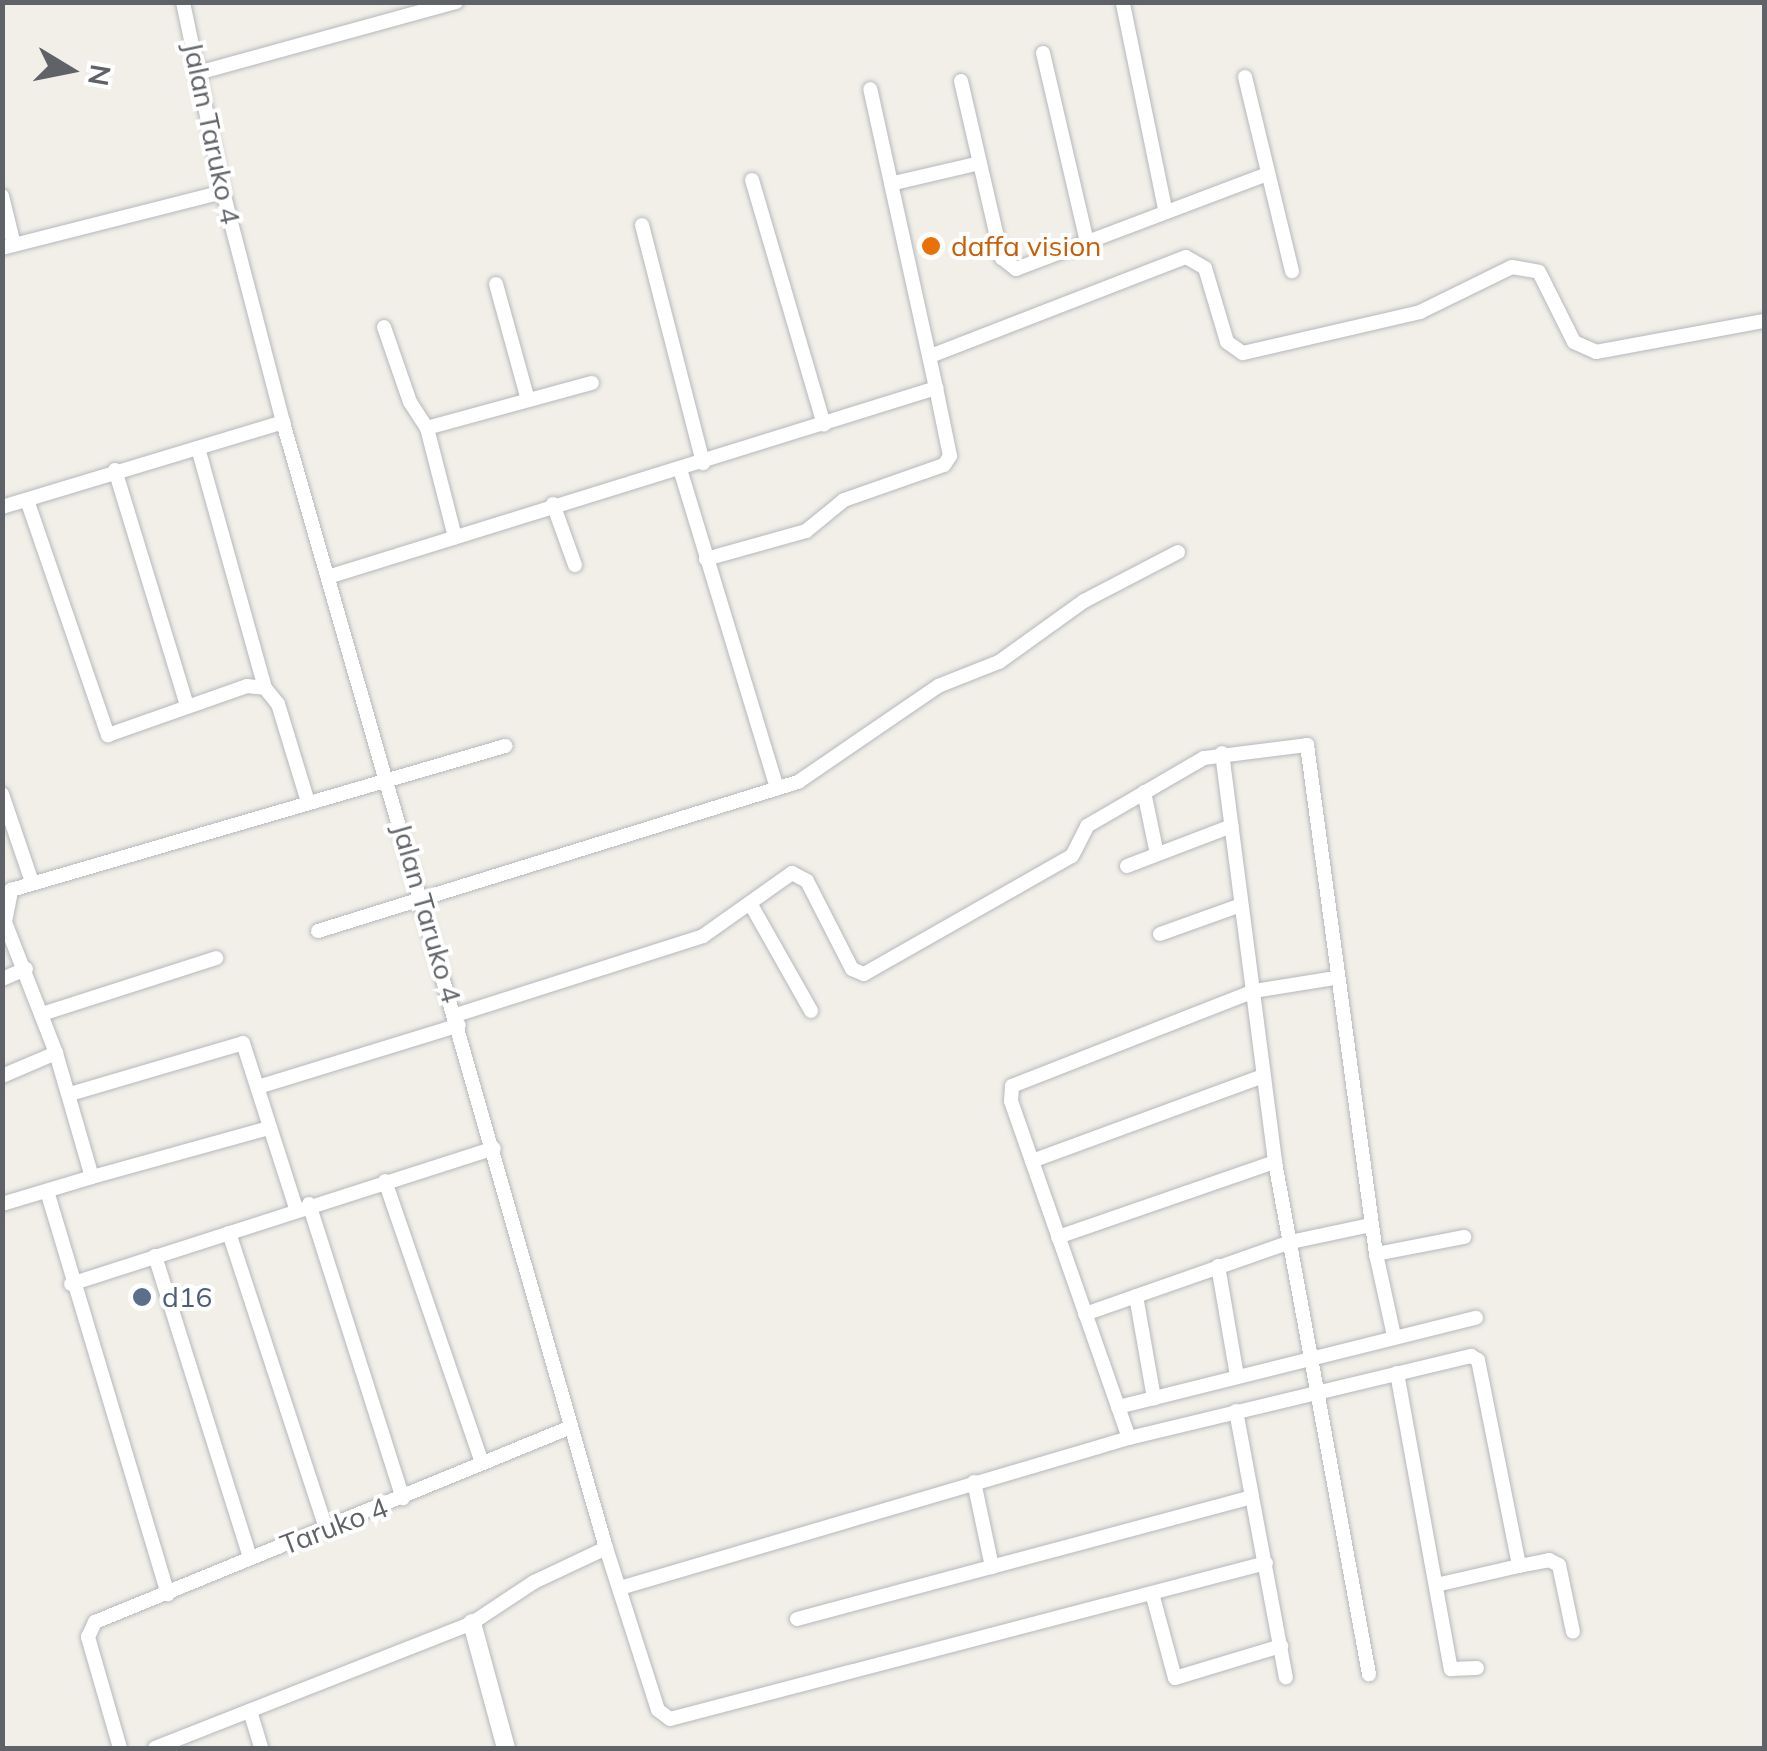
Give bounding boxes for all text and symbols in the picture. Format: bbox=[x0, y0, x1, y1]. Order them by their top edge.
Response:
north arrow bbox=[20, 20, 120, 120]
street label: Jalan Taruko 4 bbox=[176, 39, 248, 227]
text: N bbox=[81, 62, 119, 89]
place label: daffa vision bbox=[951, 229, 1102, 263]
marker: daffa vision bbox=[920, 235, 942, 257]
street label: Jalan Taruko 4 bbox=[385, 819, 469, 1007]
place label: d16 bbox=[162, 1280, 212, 1314]
marker: d16 bbox=[131, 1286, 153, 1308]
street label: Taruko 4 bbox=[276, 1490, 392, 1562]

